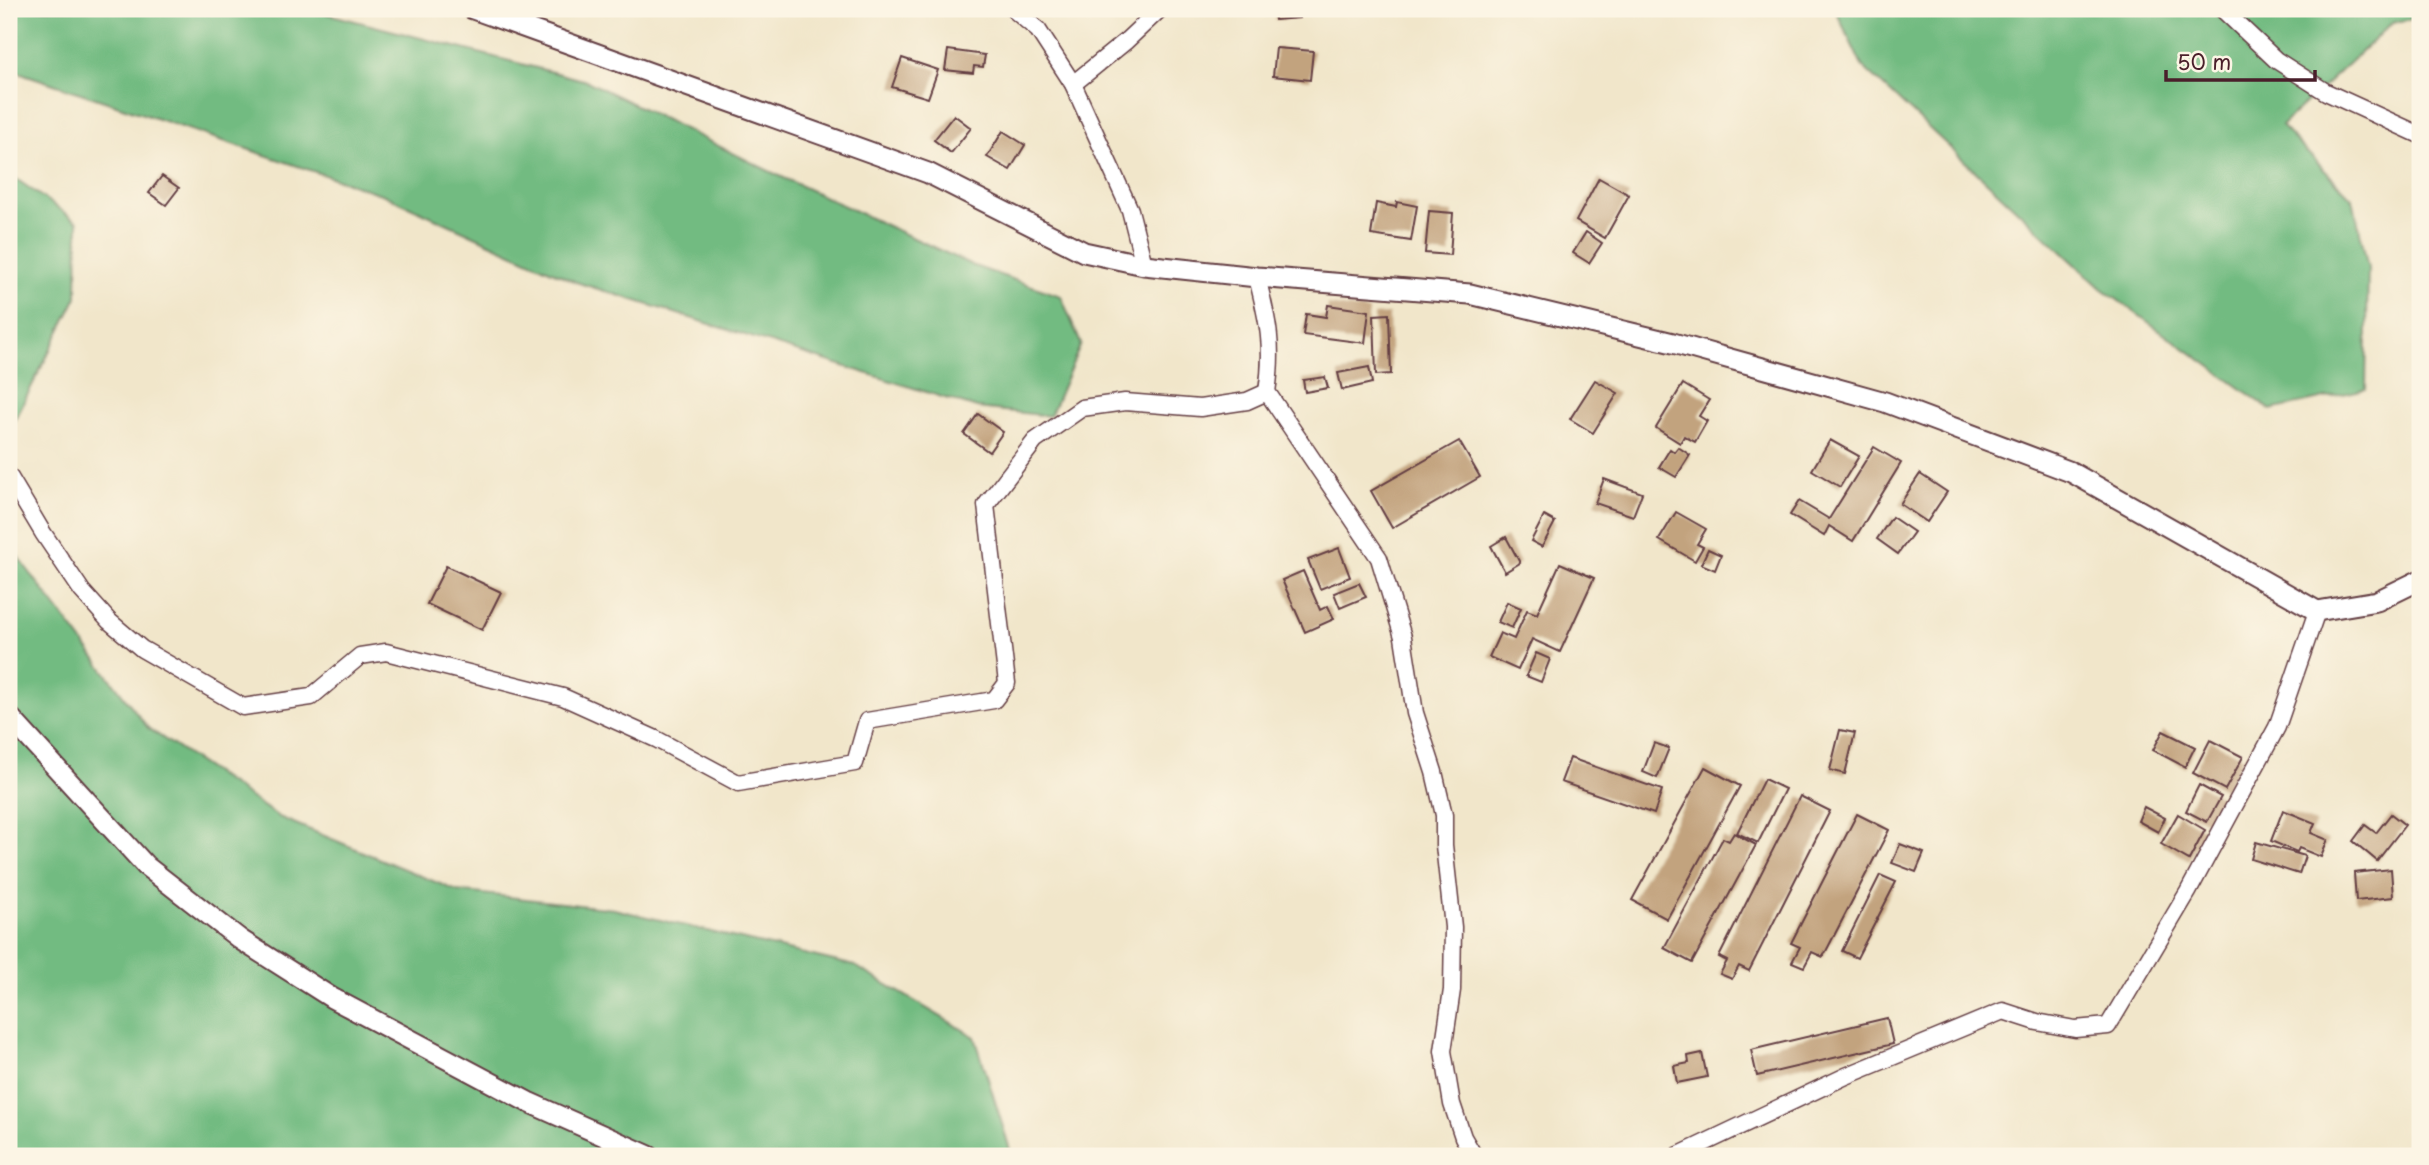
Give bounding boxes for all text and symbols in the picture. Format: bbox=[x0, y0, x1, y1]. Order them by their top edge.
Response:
scale bar bbox=[2166, 38, 2315, 82]
text: 50 m bbox=[2177, 45, 2231, 77]

